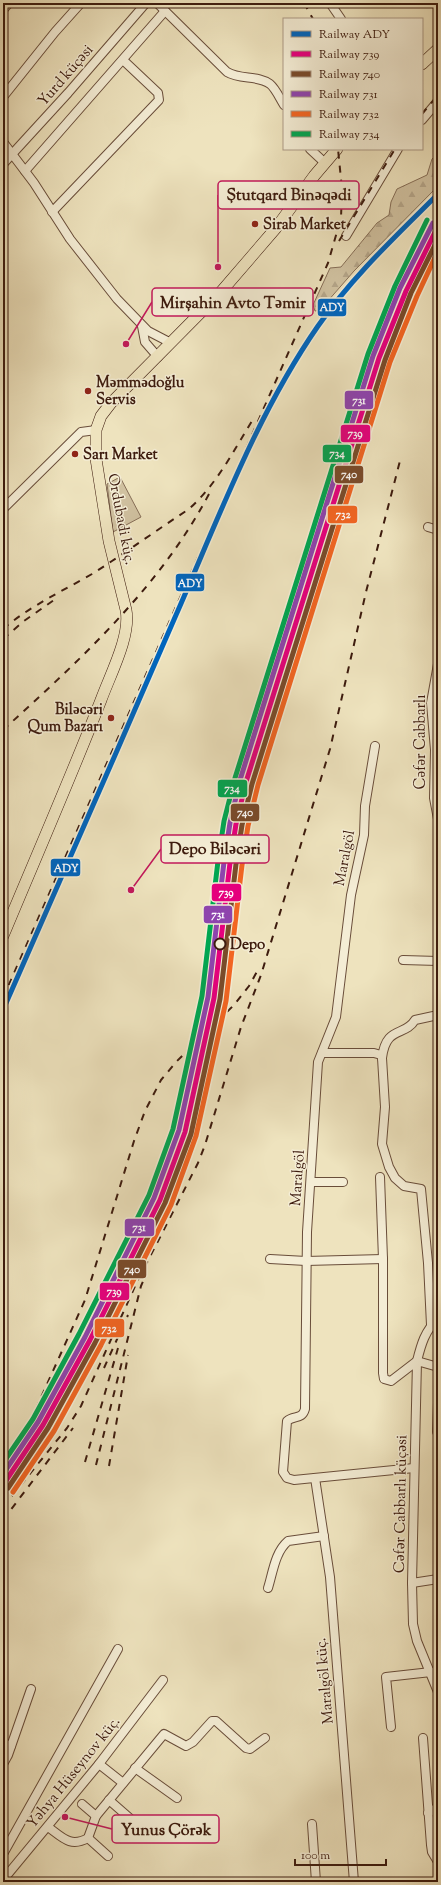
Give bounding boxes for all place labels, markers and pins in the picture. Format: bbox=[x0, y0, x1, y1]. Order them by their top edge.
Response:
callout: Ştutqard Binəqədi bbox=[218, 181, 359, 209]
place label: Sirab Market bbox=[263, 215, 347, 236]
marker: Sirab Market bbox=[250, 219, 260, 229]
callout: Mirşahin Avto Təmir bbox=[152, 288, 313, 316]
place label: Məmmədoğlu Servis bbox=[96, 373, 185, 411]
marker: Məmmədoğlu Servis bbox=[83, 386, 93, 396]
place label: Sarı Market bbox=[83, 445, 159, 466]
marker: Sarı Market bbox=[70, 449, 80, 459]
place label: Biləcəri Qum Bazarı bbox=[28, 700, 104, 738]
marker: Biləcəri Qum Bazarı bbox=[106, 713, 116, 723]
callout: Depo Biləcəri bbox=[161, 835, 269, 863]
place label: Depo bbox=[230, 935, 265, 956]
marker: Depo bbox=[213, 937, 227, 951]
callout: Yunus Çörək bbox=[112, 1815, 219, 1843]

